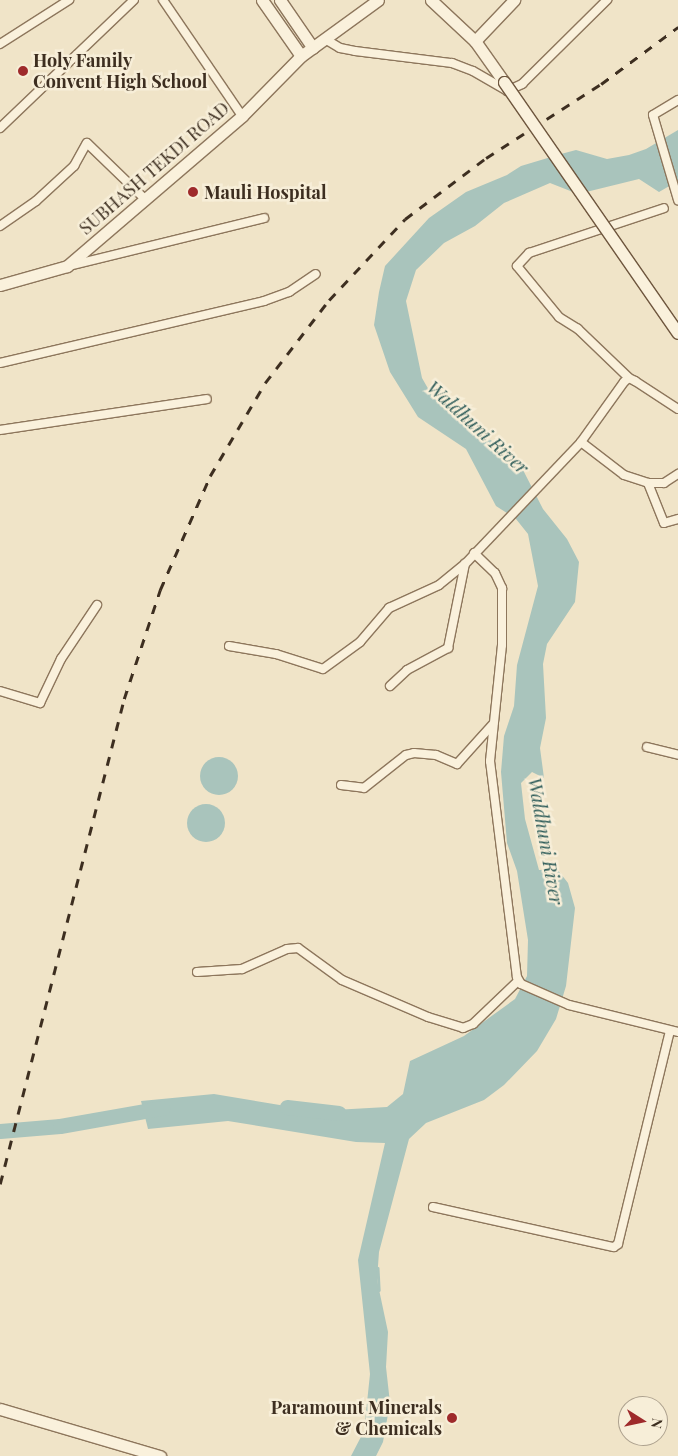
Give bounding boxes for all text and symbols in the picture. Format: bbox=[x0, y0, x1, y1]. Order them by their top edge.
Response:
place label: Holy Family Convent High School bbox=[33, 50, 207, 92]
marker: Holy Family Convent High School bbox=[17, 65, 29, 77]
street label: SUBHASH TEKDI ROAD bbox=[74, 97, 234, 239]
place label: Mauli Hospital bbox=[204, 181, 327, 203]
marker: Mauli Hospital bbox=[186, 185, 200, 199]
water label: Waldhuni River bbox=[422, 375, 534, 479]
water label: Waldhuni River bbox=[524, 776, 568, 906]
north arrow bbox=[618, 1396, 668, 1446]
place label: Paramount Minerals & Chemicals bbox=[271, 1397, 442, 1440]
marker: Paramount Minerals & Chemicals bbox=[446, 1412, 458, 1424]
text: N bbox=[647, 1417, 668, 1430]

